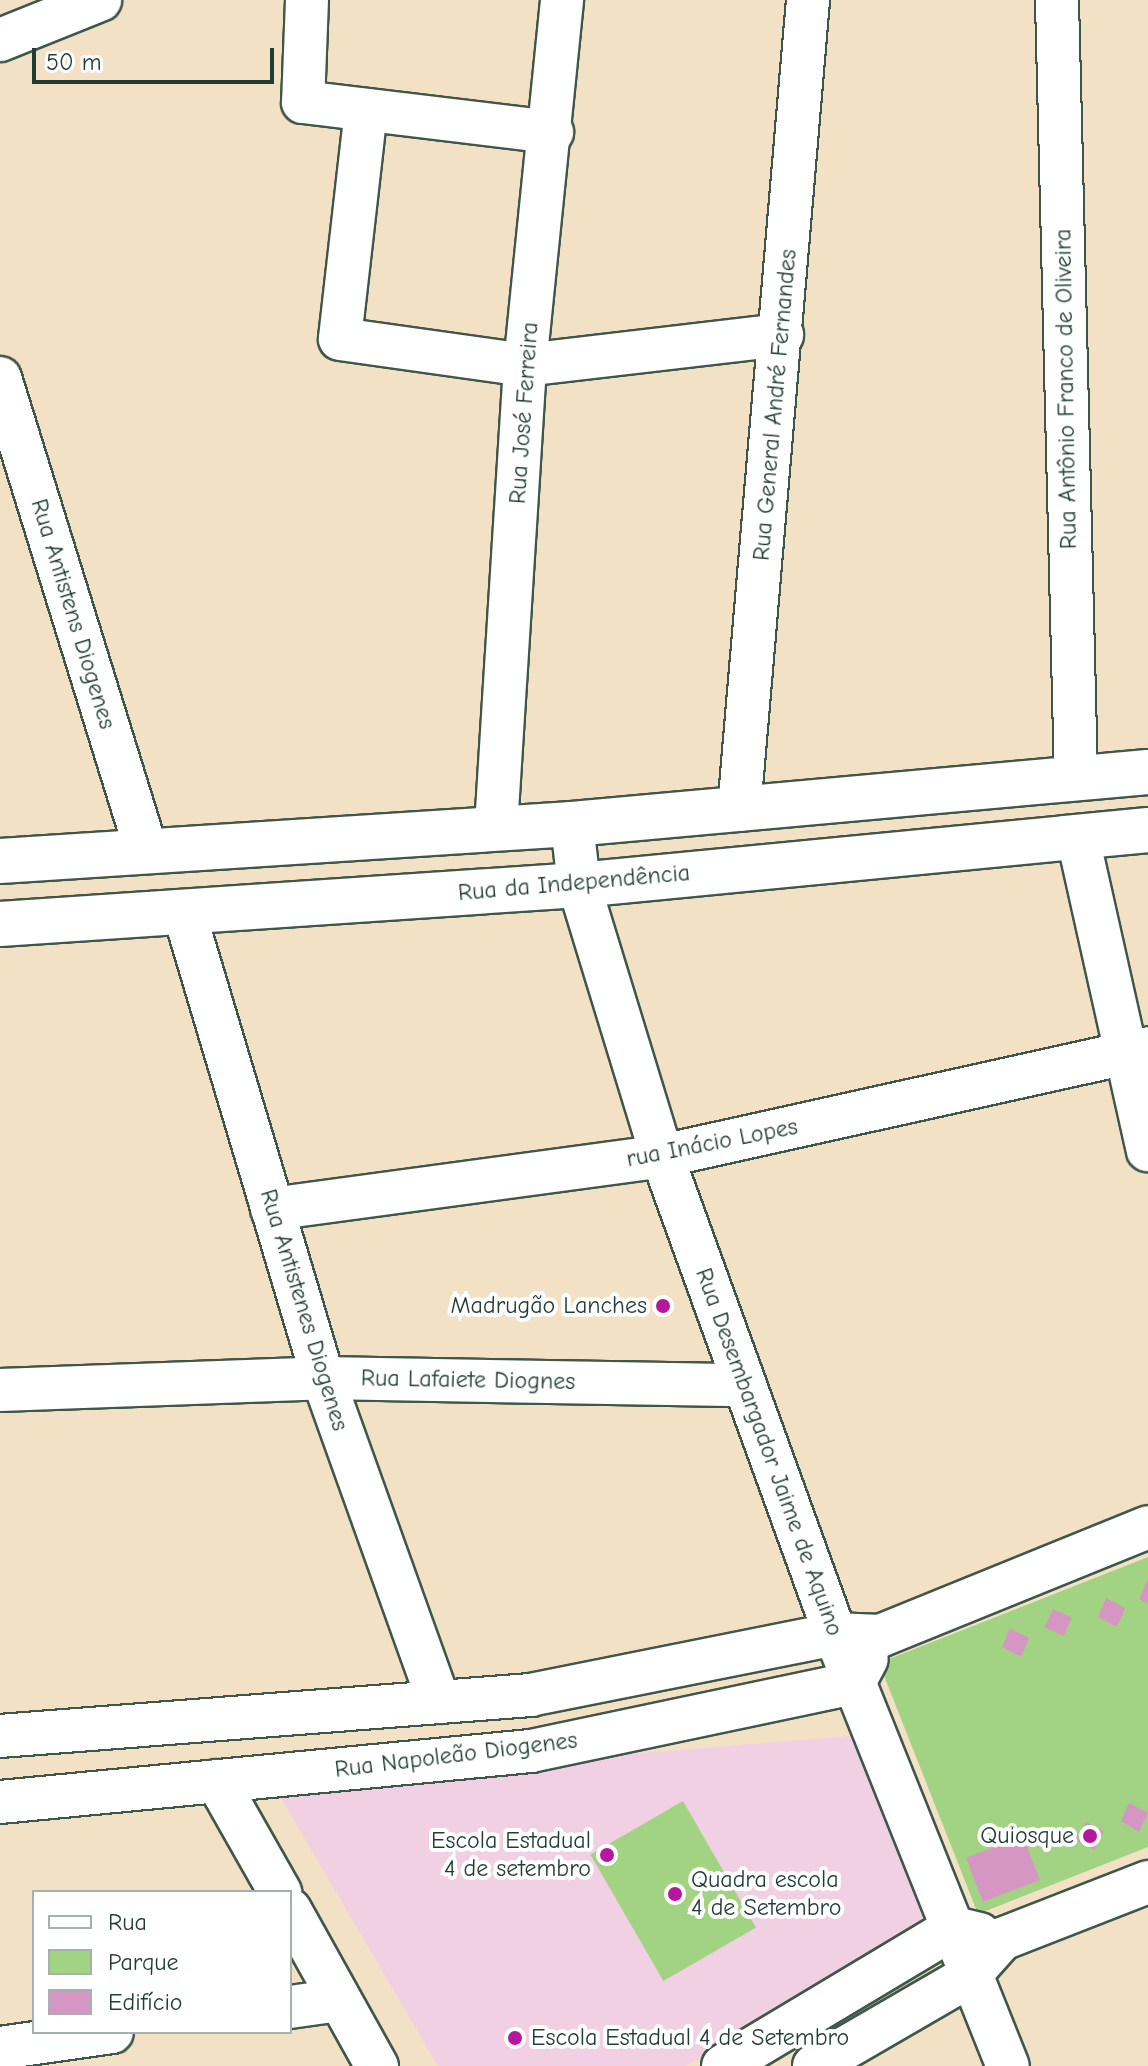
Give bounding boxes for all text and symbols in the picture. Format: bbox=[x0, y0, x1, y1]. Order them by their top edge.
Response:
scale bar bbox=[36, 32, 278, 82]
text: 50 m bbox=[46, 48, 102, 76]
street label: Rua Antônio Franco de Oliveira bbox=[1049, 228, 1083, 550]
street label: Rua General André Fernandes bbox=[747, 248, 803, 562]
street label: Rua José Ferreira bbox=[503, 321, 545, 505]
street label: Rua Antistens Diogenes bbox=[24, 495, 122, 733]
street label: Rua da Independência bbox=[457, 859, 691, 907]
street label: rua Inácio Lopes bbox=[624, 1112, 800, 1174]
street label: Rua Antistenes Diogenes bbox=[254, 1186, 354, 1434]
street label: Rua Desembargador Jaime de Aquino bbox=[689, 1264, 849, 1640]
place label: Madrugão Lanches bbox=[450, 1292, 647, 1320]
marker: Madrugão Lanches bbox=[654, 1297, 672, 1315]
street label: Rua Lafaiete Diognes bbox=[361, 1364, 575, 1396]
street label: Rua Napoleão Diogenes bbox=[333, 1726, 579, 1784]
place label: Quiosque bbox=[980, 1822, 1074, 1850]
place label: Escola Estadual 4 de setembro bbox=[431, 1827, 591, 1883]
marker: Quiosque bbox=[1081, 1827, 1099, 1845]
marker: Escola Estadual 4 de setembro bbox=[598, 1846, 616, 1864]
place label: Quadra escola 4 de Setembro bbox=[691, 1866, 841, 1922]
marker: Quadra escola 4 de Setembro bbox=[666, 1885, 684, 1903]
legend bbox=[32, 1890, 292, 2034]
text: Rua bbox=[108, 1908, 147, 1936]
text: Parque bbox=[108, 1948, 179, 1976]
text: Edifício bbox=[108, 1988, 183, 2016]
place label: Escola Estadual 4 de Setembro bbox=[531, 2024, 849, 2052]
marker: Escola Estadual 4 de Setembro bbox=[506, 2029, 524, 2047]

